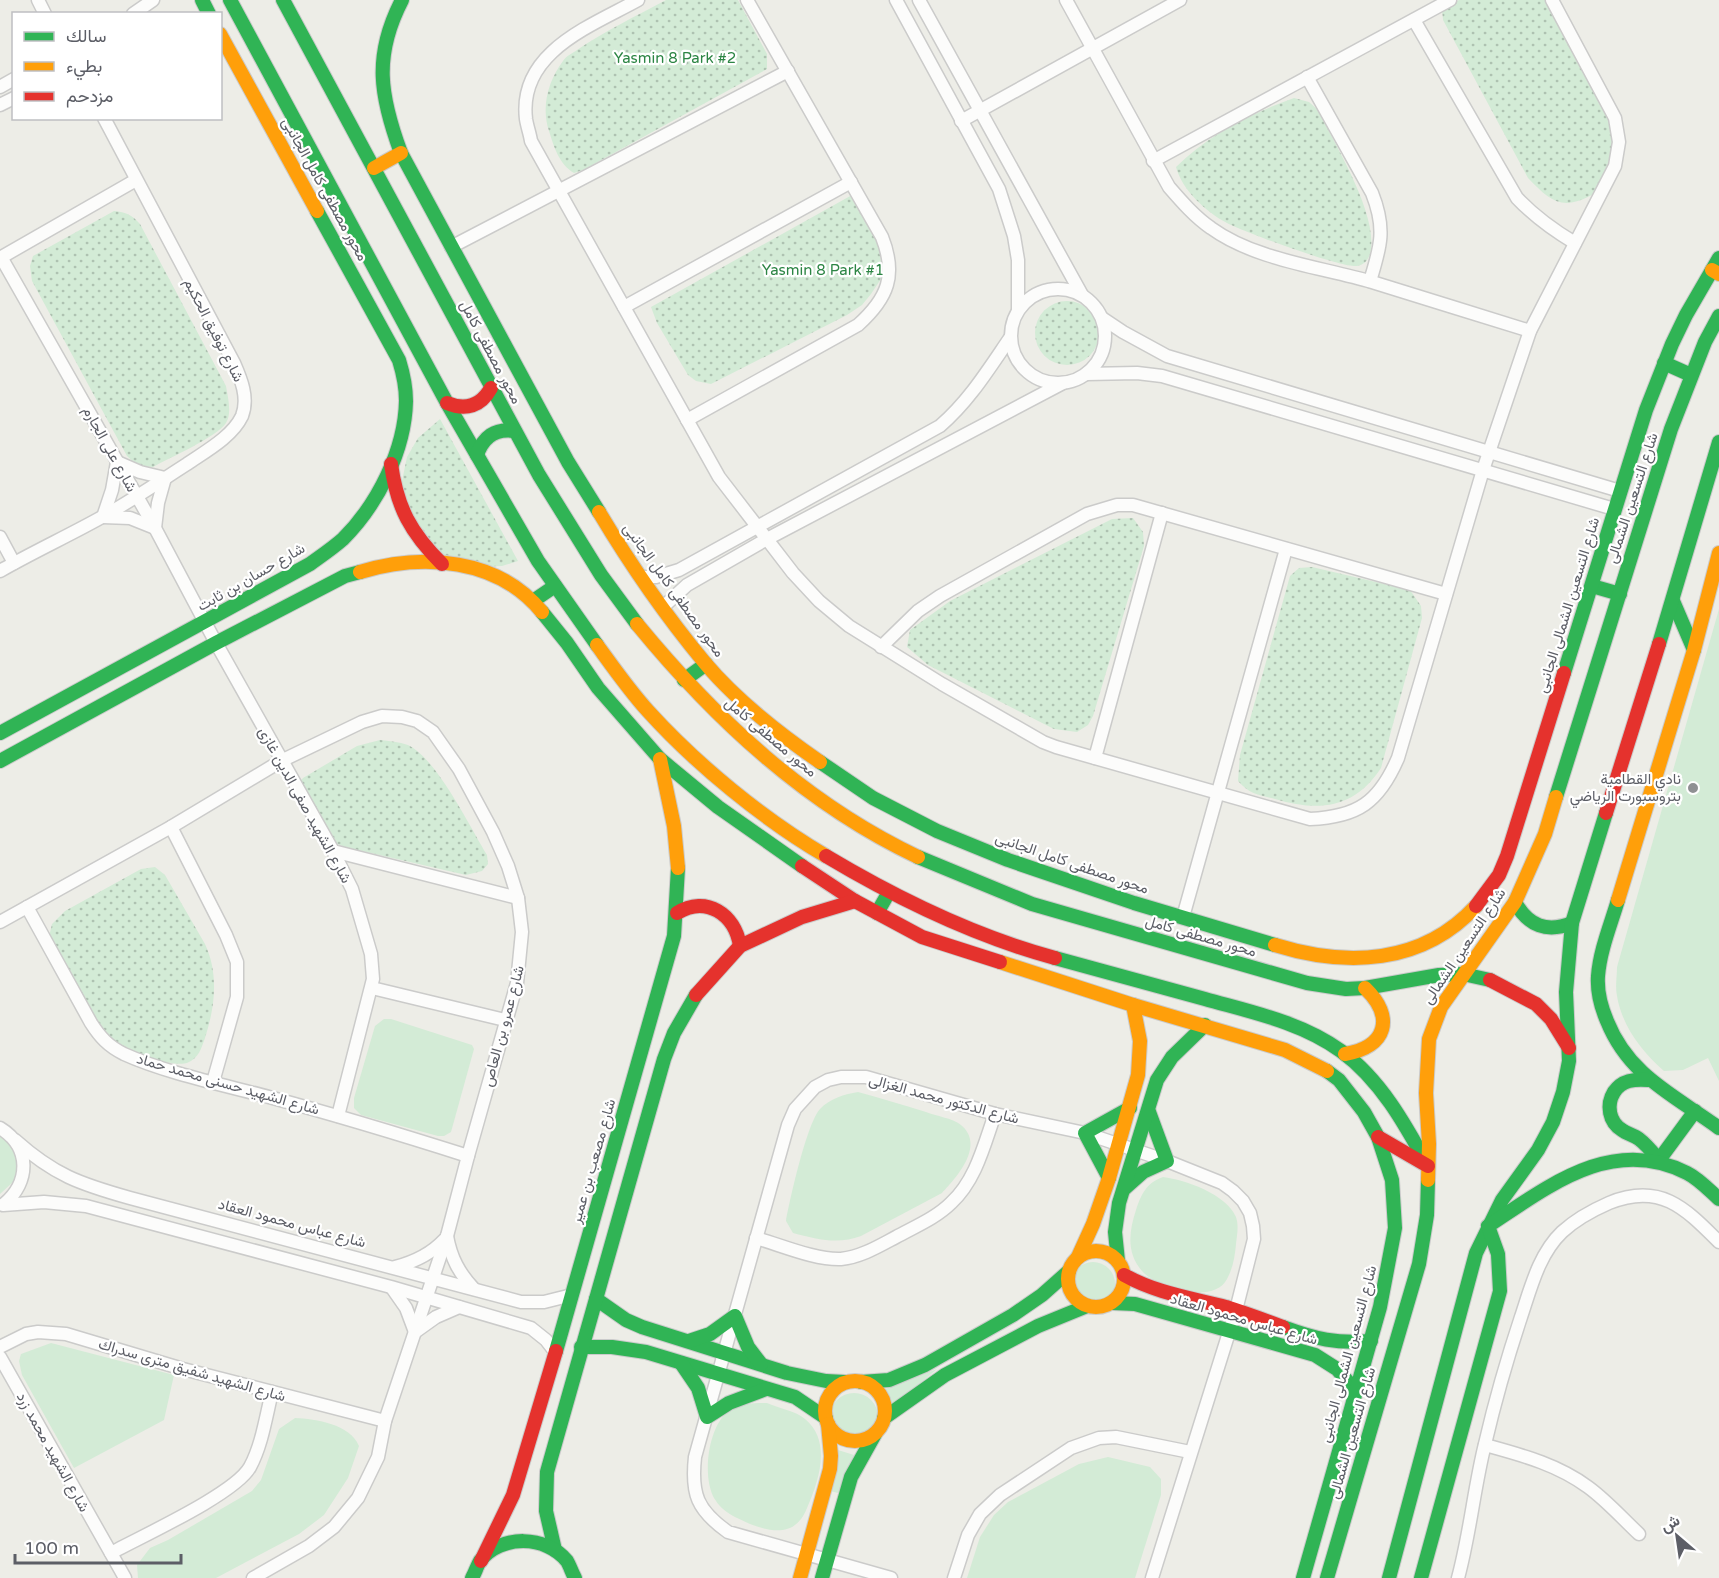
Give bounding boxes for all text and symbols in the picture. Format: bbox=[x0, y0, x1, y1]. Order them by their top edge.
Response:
legend bbox=[12, 12, 222, 120]
text: سالك bbox=[66, 25, 106, 47]
park label: Yasmin 8 Park #2 bbox=[614, 49, 736, 67]
text: بطيء bbox=[66, 55, 102, 81]
text: مزدحم bbox=[66, 85, 113, 108]
street label: محور مصطفى كامل الجانبى bbox=[277, 114, 372, 264]
park label: Yasmin 8 Park #1 bbox=[762, 261, 884, 279]
street label: شارع توفيق الحكيم bbox=[178, 275, 248, 386]
street label: محور مصطفى كامل bbox=[455, 297, 526, 407]
street label: شارع على الجارم bbox=[77, 403, 141, 496]
street label: شارع التسعين الشمالى bbox=[1602, 430, 1664, 566]
street label: شارع التسعين الشمالى الجانبى bbox=[1533, 515, 1605, 696]
street label: محور مصطفى كامل الجانبى bbox=[619, 520, 729, 661]
street label: شارع حسان بن ثابت bbox=[194, 539, 309, 617]
street label: محور مصطفى كامل bbox=[721, 693, 821, 782]
street label: شارع الشهيد صفى الدين غازى bbox=[253, 724, 356, 887]
place label: نادي القطامية بتروسبورت الرياضي bbox=[1570, 770, 1681, 809]
marker: نادي القطامية بتروسبورت الرياضي bbox=[1686, 781, 1700, 795]
street label: محور مصطفى كامل الجانبى bbox=[993, 828, 1151, 899]
street label: شارع التسعين الشمالى bbox=[1418, 884, 1511, 1009]
street label: محور مصطفى كامل bbox=[1143, 912, 1259, 961]
street label: شارع عمرو بن العاص bbox=[478, 963, 530, 1089]
street label: شارع الشهيد حسنى محمد حماد bbox=[134, 1049, 322, 1121]
street label: شارع الدكتور محمد الغزالى bbox=[866, 1070, 1021, 1130]
street label: شارع مصعب بن عمير bbox=[566, 1097, 621, 1227]
street label: شارع عباس محمود العقاد bbox=[216, 1195, 368, 1253]
street label: شارع التسعين الشمالى الجانبى bbox=[1316, 1263, 1380, 1445]
street label: شارع عباس محمود العقاد bbox=[1168, 1289, 1320, 1351]
street label: شارع الشهيد شفيق مترى سدراك bbox=[96, 1335, 288, 1407]
street label: شارع التسعين الشمالى bbox=[1325, 1365, 1379, 1501]
street label: شارع الشهيد محمد زرد bbox=[11, 1389, 93, 1516]
north arrow bbox=[1647, 1506, 1707, 1566]
text: ش bbox=[1657, 1510, 1683, 1537]
scale bar bbox=[15, 1527, 182, 1565]
text: 100 m bbox=[24, 1537, 79, 1559]

